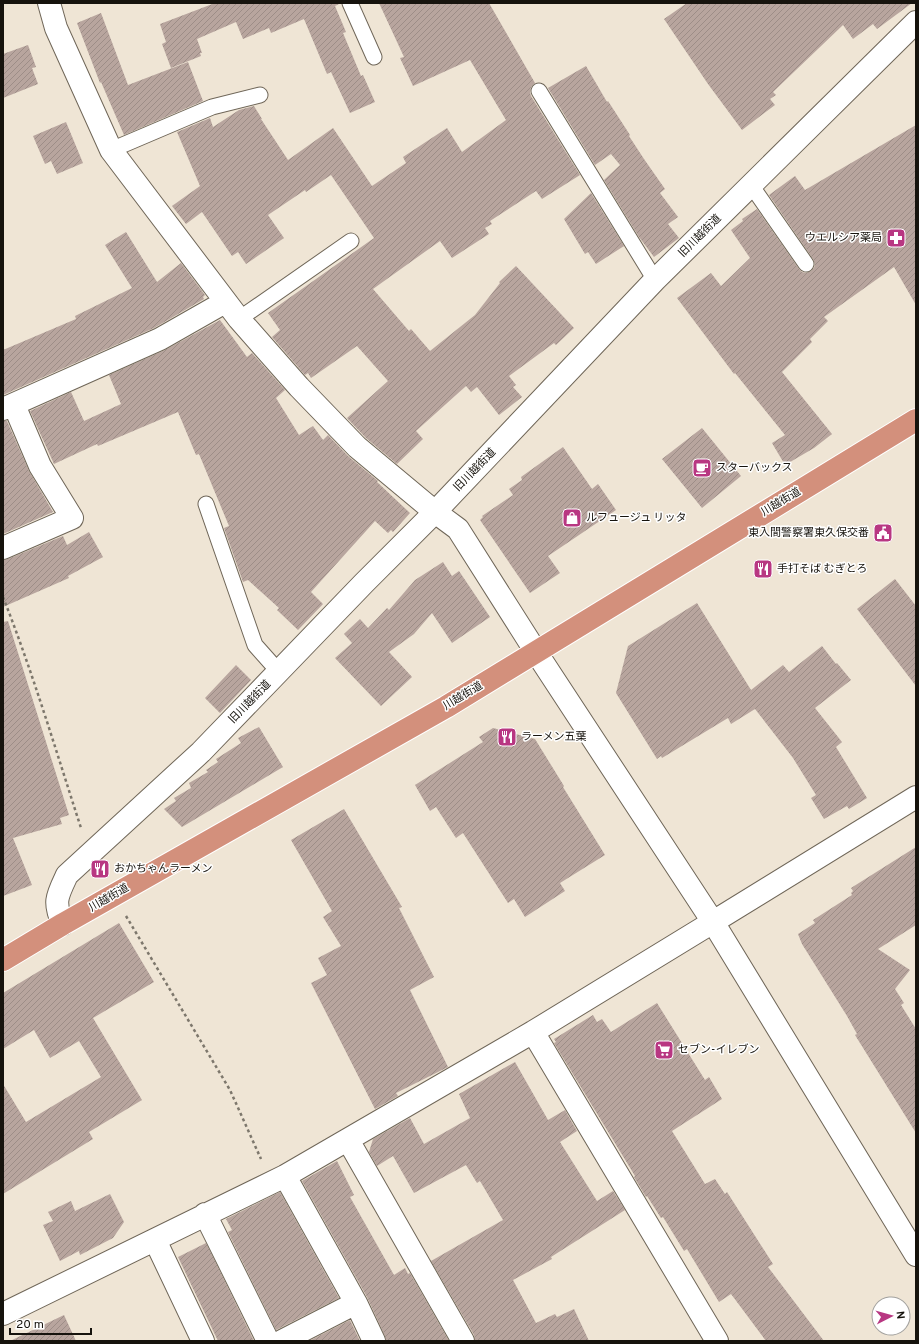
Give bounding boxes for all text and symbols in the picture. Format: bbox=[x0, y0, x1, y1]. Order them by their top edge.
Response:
street label: 旧川越街道 bbox=[676, 212, 724, 260]
pharmacy icon: ウエルシア薬局 bbox=[885, 227, 907, 249]
place label: ウエルシア薬局 bbox=[805, 231, 882, 245]
street label: 旧川越街道 bbox=[451, 445, 499, 495]
cafe icon: スターバックス bbox=[691, 457, 713, 479]
place label: スターバックス bbox=[716, 461, 793, 475]
street label: 川越街道 bbox=[759, 485, 803, 519]
shop icon: ルフュージュ リッタ bbox=[561, 507, 583, 529]
place label: ルフュージュ リッタ bbox=[586, 511, 687, 525]
public building icon: 東入間警察署東久保交番 bbox=[872, 522, 894, 544]
place label: 東入間警察署東久保交番 bbox=[748, 526, 869, 540]
restaurant icon: 手打そば むぎとろ bbox=[752, 558, 774, 580]
place label: 手打そば むぎとろ bbox=[777, 562, 868, 576]
street label: 旧川越街道 bbox=[226, 677, 274, 727]
street label: 川越街道 bbox=[441, 679, 485, 713]
restaurant icon: ラーメン五葉 bbox=[496, 726, 518, 748]
place label: ラーメン五葉 bbox=[521, 730, 587, 744]
restaurant icon: おかちゃんラーメン bbox=[89, 858, 111, 880]
place label: おかちゃんラーメン bbox=[114, 862, 213, 876]
street label: 川越街道 bbox=[86, 881, 132, 915]
supermarket icon: セブン-イレブン bbox=[653, 1039, 675, 1061]
place label: セブン-イレブン bbox=[678, 1043, 759, 1057]
north arrow bbox=[871, 1296, 911, 1336]
scale bar bbox=[10, 1310, 91, 1336]
text: N bbox=[893, 1310, 907, 1320]
text: 20 m bbox=[16, 1317, 44, 1333]

